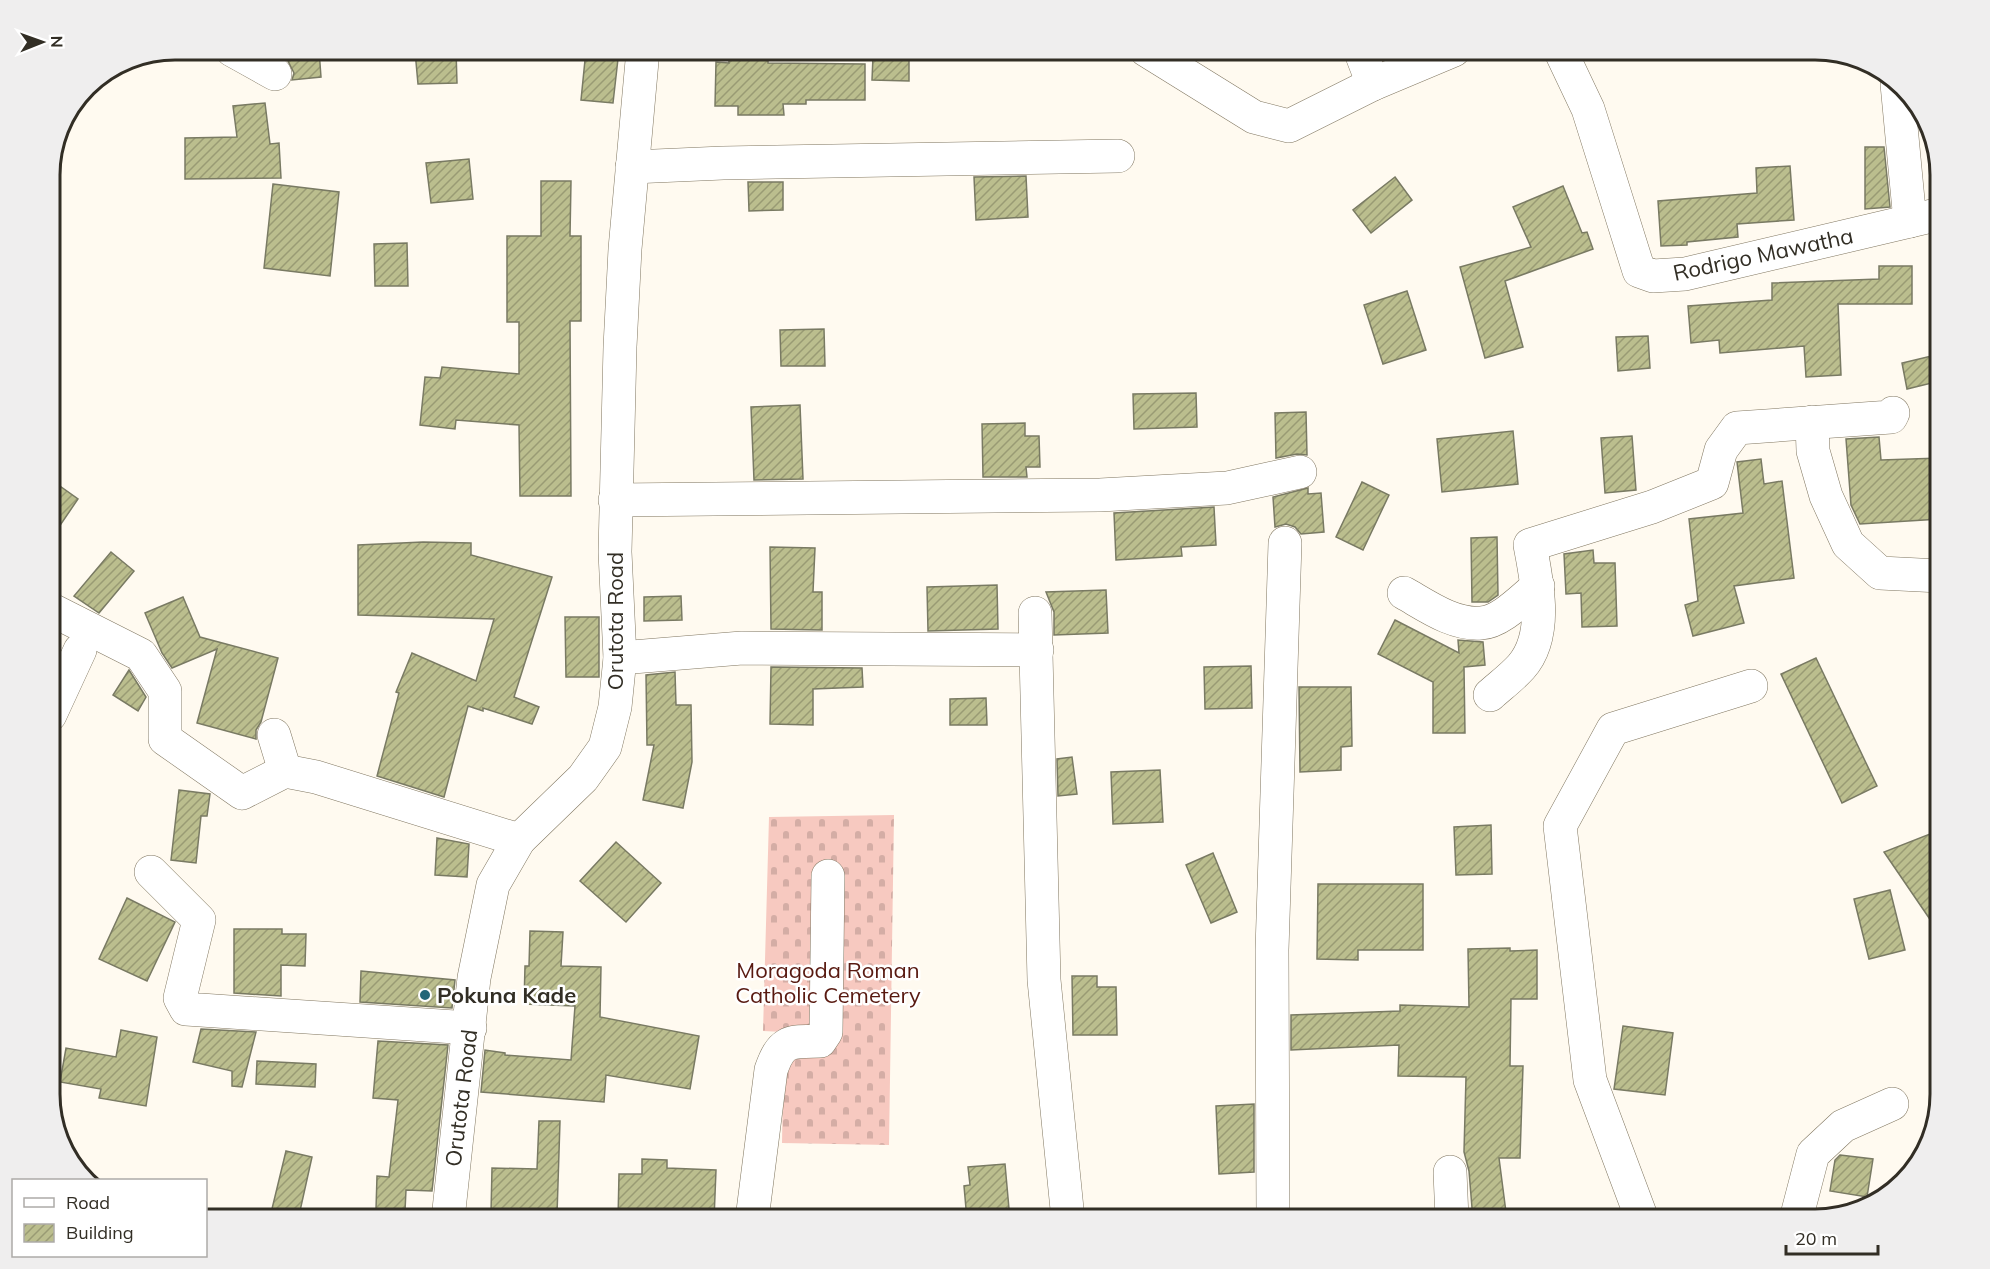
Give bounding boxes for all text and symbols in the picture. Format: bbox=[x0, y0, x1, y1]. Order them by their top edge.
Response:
north arrow bbox=[12, 12, 72, 72]
text: N bbox=[47, 36, 67, 48]
street label: Rodrigo Mawatha bbox=[1670, 221, 1856, 287]
street label: Orutota Road bbox=[601, 552, 629, 690]
park label: Moragoda Roman Catholic Cemetery bbox=[735, 956, 921, 1009]
place label: Pokuna Kade bbox=[437, 981, 576, 1009]
marker: Pokuna Kade bbox=[418, 988, 432, 1002]
street label: Orutota Road bbox=[439, 1028, 483, 1168]
legend bbox=[12, 1179, 207, 1257]
text: Road bbox=[66, 1191, 110, 1214]
scale bar bbox=[1786, 1218, 1878, 1256]
text: Building bbox=[66, 1221, 134, 1244]
text: 20 m bbox=[1795, 1227, 1837, 1250]

